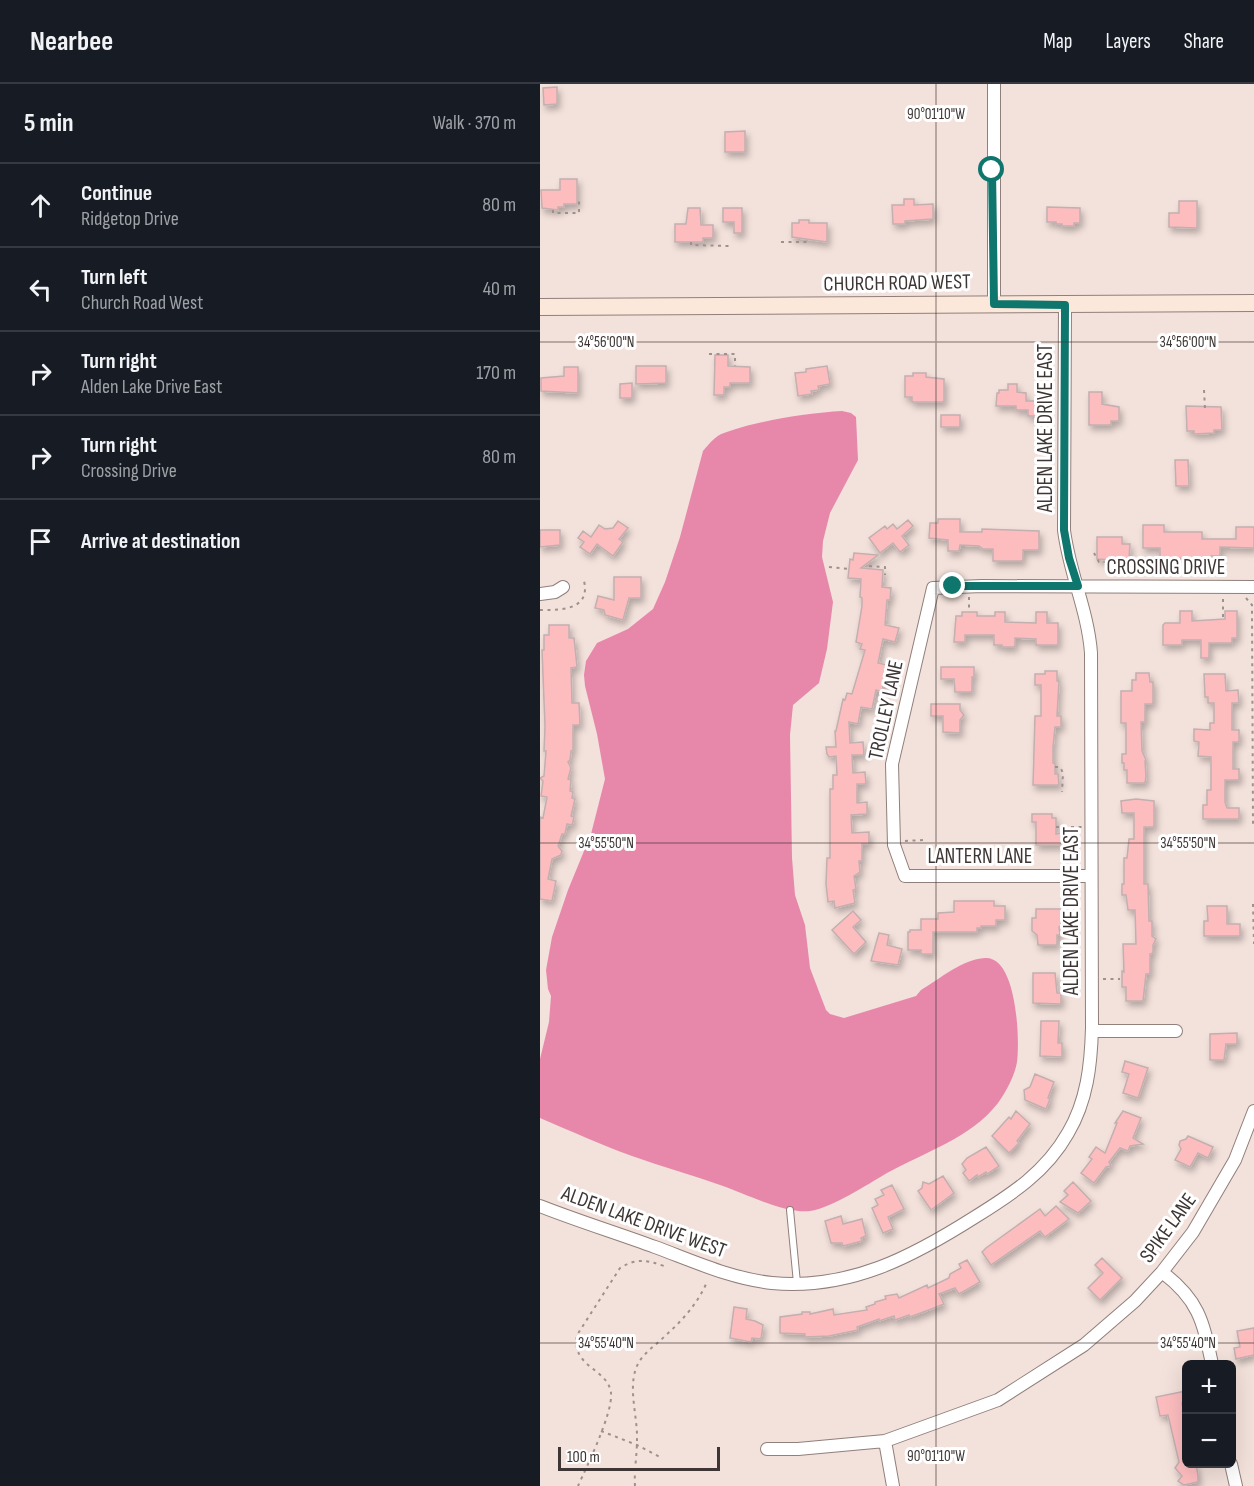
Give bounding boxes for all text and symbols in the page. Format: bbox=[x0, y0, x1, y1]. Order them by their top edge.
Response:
text: Nearbee bbox=[30, 25, 113, 58]
text: Map bbox=[1043, 29, 1072, 54]
text: Layers bbox=[1105, 29, 1151, 54]
text: Share bbox=[1184, 29, 1224, 54]
text: 90°01'10"W bbox=[907, 105, 965, 124]
text: 5 min bbox=[24, 108, 74, 139]
text: Walk · 370 m bbox=[433, 111, 516, 135]
route start bbox=[978, 156, 1004, 182]
text: Continue bbox=[81, 180, 152, 207]
icon: ahead bbox=[24, 189, 57, 222]
text: 80 m bbox=[482, 193, 516, 217]
text: Ridgetop Drive bbox=[81, 207, 179, 231]
text: Turn left bbox=[81, 264, 147, 291]
street label: CHURCH ROAD WEST bbox=[823, 269, 971, 297]
icon: left bbox=[24, 273, 57, 306]
text: 40 m bbox=[483, 277, 516, 301]
text: Church Road West bbox=[81, 291, 203, 315]
text: 34°56'00"N bbox=[578, 333, 634, 352]
text: 34°56'00"N bbox=[1160, 333, 1216, 352]
street label: ALDEN LAKE DRIVE EAST bbox=[1033, 343, 1058, 513]
text: Turn right bbox=[81, 348, 157, 375]
icon: right bbox=[24, 357, 57, 390]
text: 170 m bbox=[476, 361, 516, 385]
text: Alden Lake Drive East bbox=[81, 375, 222, 399]
text: Turn right bbox=[81, 432, 157, 459]
icon: right bbox=[24, 441, 57, 474]
text: 80 m bbox=[482, 445, 516, 469]
text: Crossing Drive bbox=[81, 459, 177, 483]
icon: arrive bbox=[24, 525, 57, 558]
text: Arrive at destination bbox=[81, 528, 240, 555]
street label: CROSSING DRIVE bbox=[1107, 555, 1225, 580]
route end bbox=[939, 572, 965, 598]
street label: TROLLEY LANE bbox=[863, 658, 909, 762]
street label: ALDEN LAKE DRIVE EAST bbox=[1059, 826, 1084, 996]
text: 34°55'50"N bbox=[578, 834, 634, 853]
text: 34°55'50"N bbox=[1160, 834, 1216, 853]
street label: LANTERN LANE bbox=[928, 844, 1032, 869]
street label: ALDEN LAKE DRIVE WEST bbox=[557, 1180, 730, 1264]
street label: SPIKE LANE bbox=[1134, 1188, 1202, 1268]
text: 34°55'40"N bbox=[578, 1334, 634, 1353]
text: 34°55'40"N bbox=[1160, 1334, 1216, 1353]
map controls bbox=[1182, 1360, 1236, 1468]
button: + bbox=[1182, 1360, 1236, 1414]
button: − bbox=[1182, 1414, 1236, 1468]
scale bar bbox=[558, 1444, 720, 1472]
text: 90°01'10"W bbox=[907, 1447, 965, 1466]
text: 100 m bbox=[567, 1448, 600, 1467]

